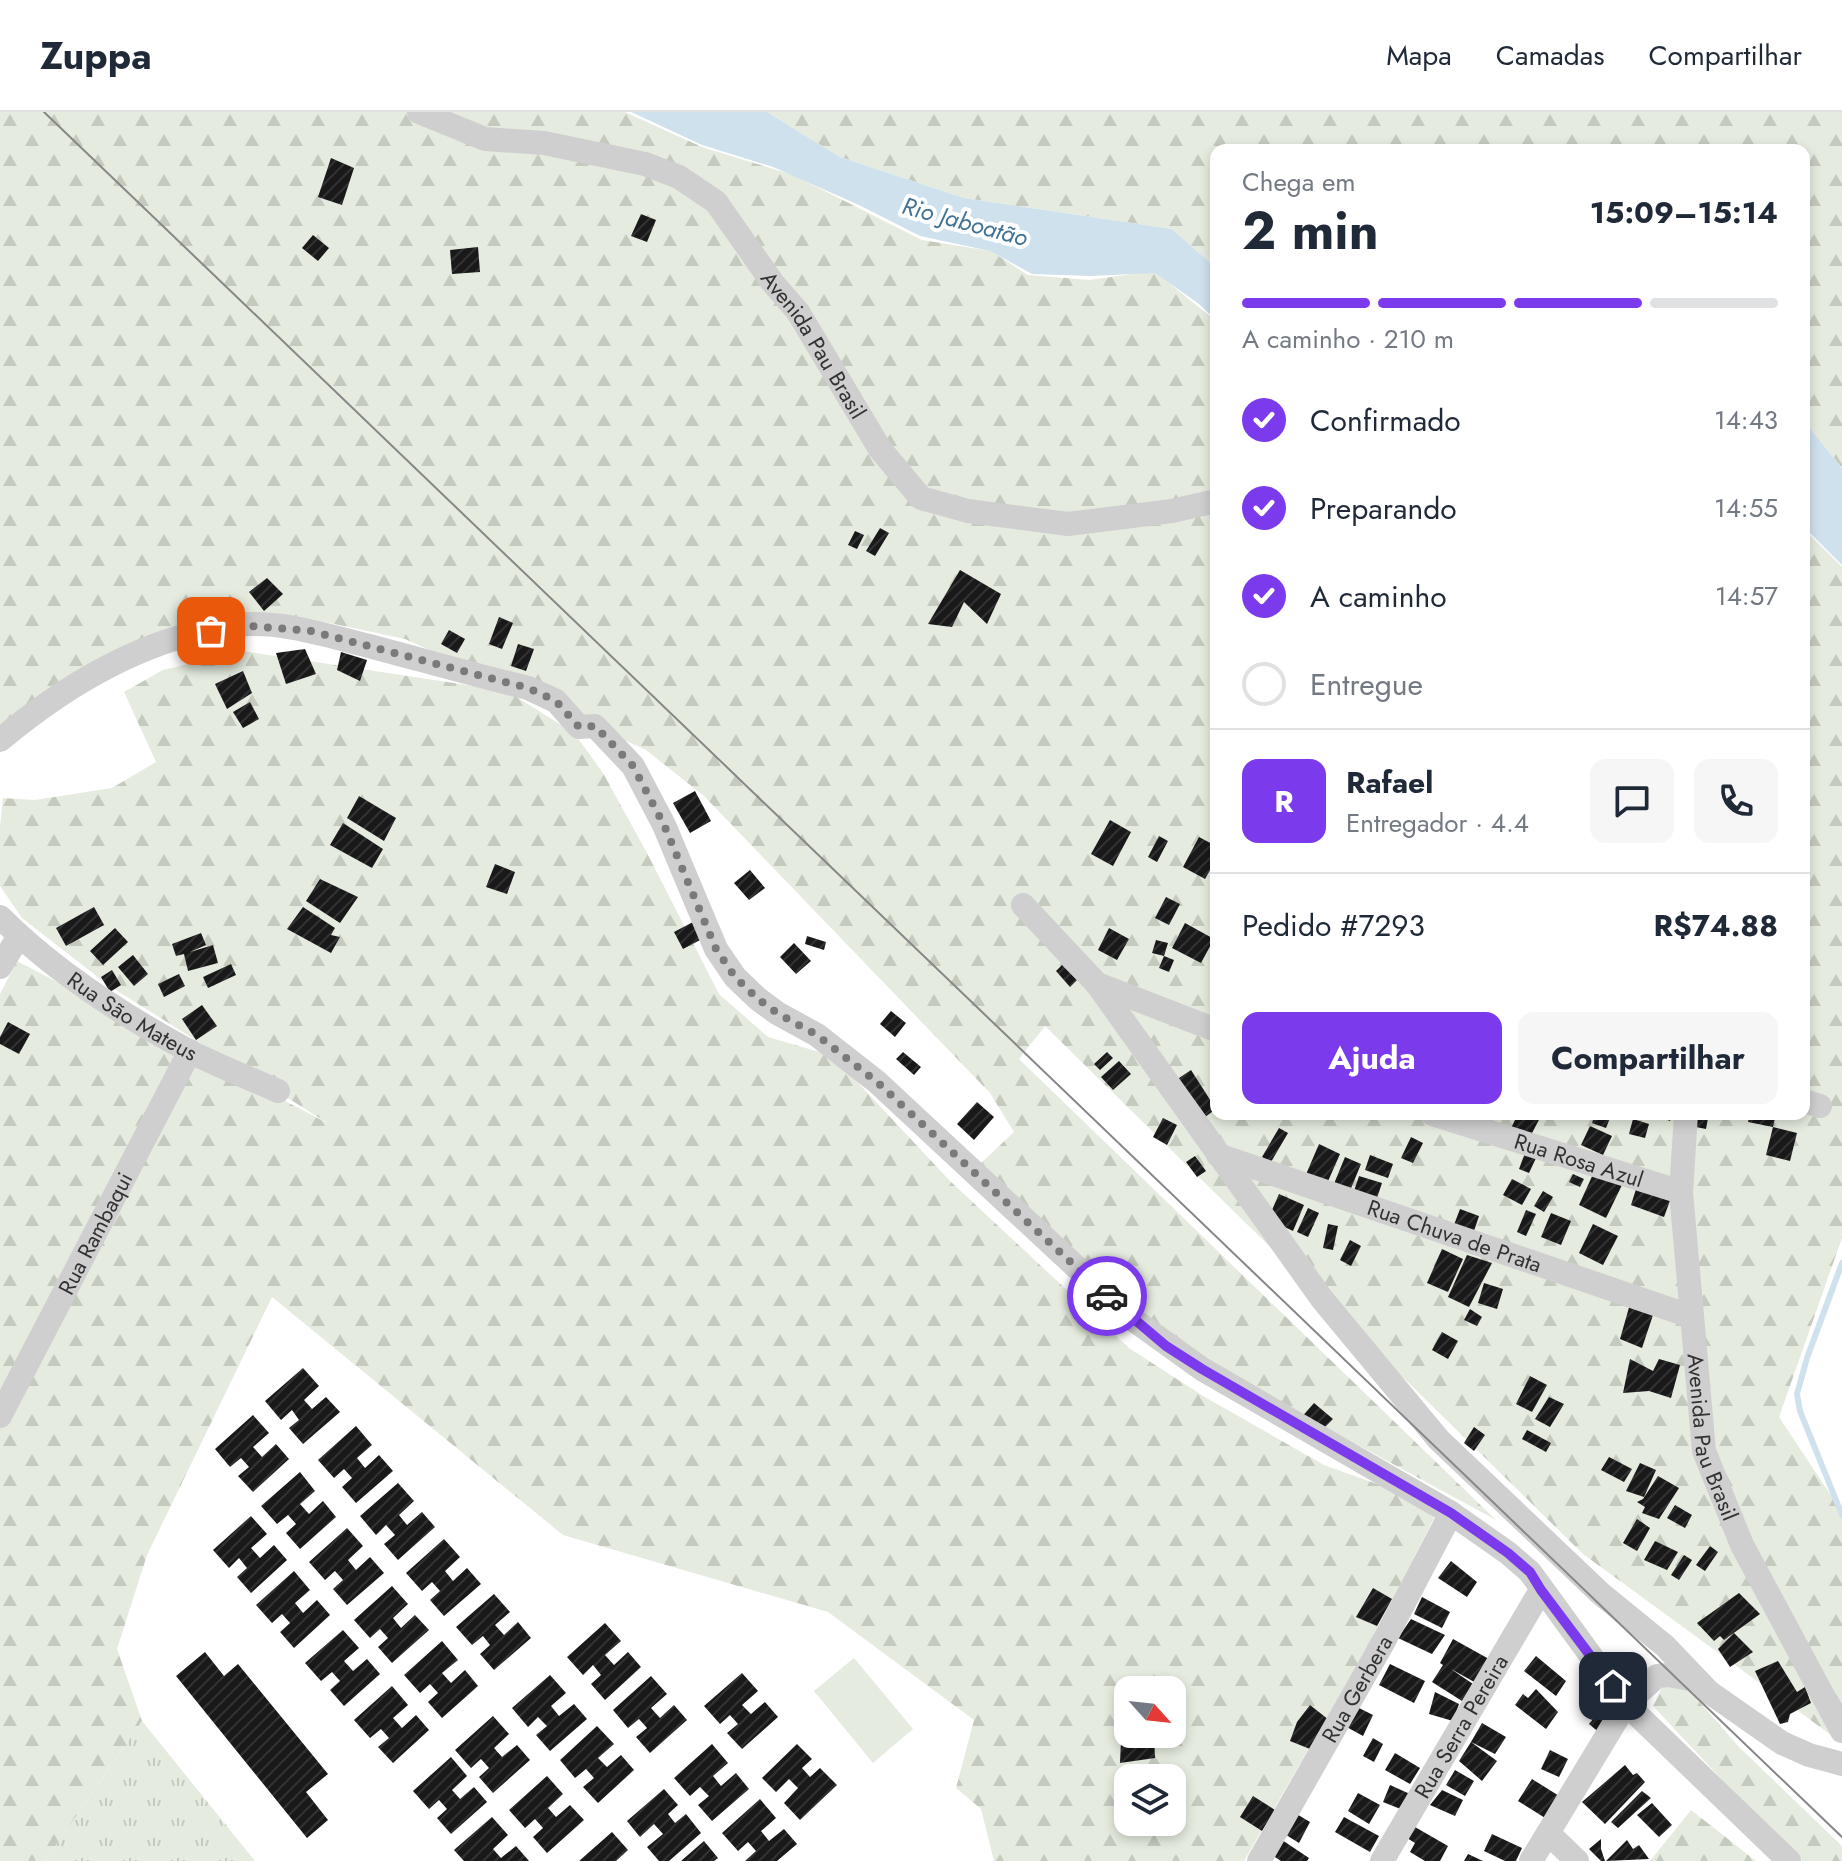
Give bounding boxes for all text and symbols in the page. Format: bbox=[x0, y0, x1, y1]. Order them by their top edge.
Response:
text: Zuppa bbox=[40, 28, 152, 83]
text: Mapa bbox=[1386, 35, 1452, 76]
text: Camadas bbox=[1496, 35, 1604, 76]
text: Compartilhar bbox=[1648, 35, 1802, 76]
text: Chega em bbox=[1242, 163, 1356, 201]
water label: Rio Jaboatão bbox=[898, 188, 1032, 255]
text: 15:09–15:14 bbox=[1590, 191, 1778, 234]
text: 2 min bbox=[1242, 193, 1379, 269]
street label: Avenida Pau Brasil bbox=[753, 265, 874, 425]
text: A caminho · 210 m bbox=[1242, 320, 1454, 358]
icon: check bbox=[1242, 398, 1286, 442]
text: Confirmado bbox=[1310, 399, 1461, 442]
text: 14:43 bbox=[1714, 401, 1778, 439]
icon: check bbox=[1242, 486, 1286, 530]
text: Preparando bbox=[1310, 487, 1457, 530]
text: 14:55 bbox=[1714, 489, 1778, 527]
icon: check bbox=[1242, 574, 1286, 618]
text: A caminho bbox=[1310, 575, 1447, 618]
text: 14:57 bbox=[1715, 577, 1778, 615]
pin bbox=[177, 597, 245, 665]
icon: bag bbox=[189, 609, 233, 653]
text: Entregue bbox=[1310, 663, 1423, 706]
button: chat bbox=[1590, 759, 1674, 843]
button: phone bbox=[1694, 759, 1778, 843]
text: Rafael bbox=[1346, 761, 1433, 804]
text: R bbox=[1274, 780, 1294, 823]
text: Entregador · 4.4 bbox=[1346, 804, 1529, 842]
text: Pedido #7293 bbox=[1242, 904, 1425, 947]
text: R$74.88 bbox=[1654, 904, 1778, 947]
street label: Rua São Mateus bbox=[61, 964, 203, 1069]
button: Ajuda bbox=[1242, 1012, 1502, 1104]
button: Compartilhar bbox=[1518, 1012, 1778, 1104]
street label: Rua Rosa Azul bbox=[1510, 1125, 1648, 1195]
street label: Rua Rambaqui bbox=[50, 1166, 140, 1300]
street label: Rua Chuva de Prata bbox=[1363, 1191, 1546, 1280]
courier bbox=[1067, 1256, 1147, 1336]
icon: car bbox=[1085, 1274, 1129, 1318]
street label: Avenida Pau Brasil bbox=[1679, 1352, 1746, 1525]
street label: Rua Gerbera bbox=[1313, 1629, 1400, 1749]
street label: Rua Serra Pereira bbox=[1406, 1648, 1516, 1804]
pin bbox=[1579, 1652, 1647, 1720]
icon: home bbox=[1591, 1664, 1635, 1708]
north arrow bbox=[1114, 1676, 1186, 1748]
map controls bbox=[1114, 1676, 1186, 1836]
button: layers bbox=[1114, 1764, 1186, 1836]

